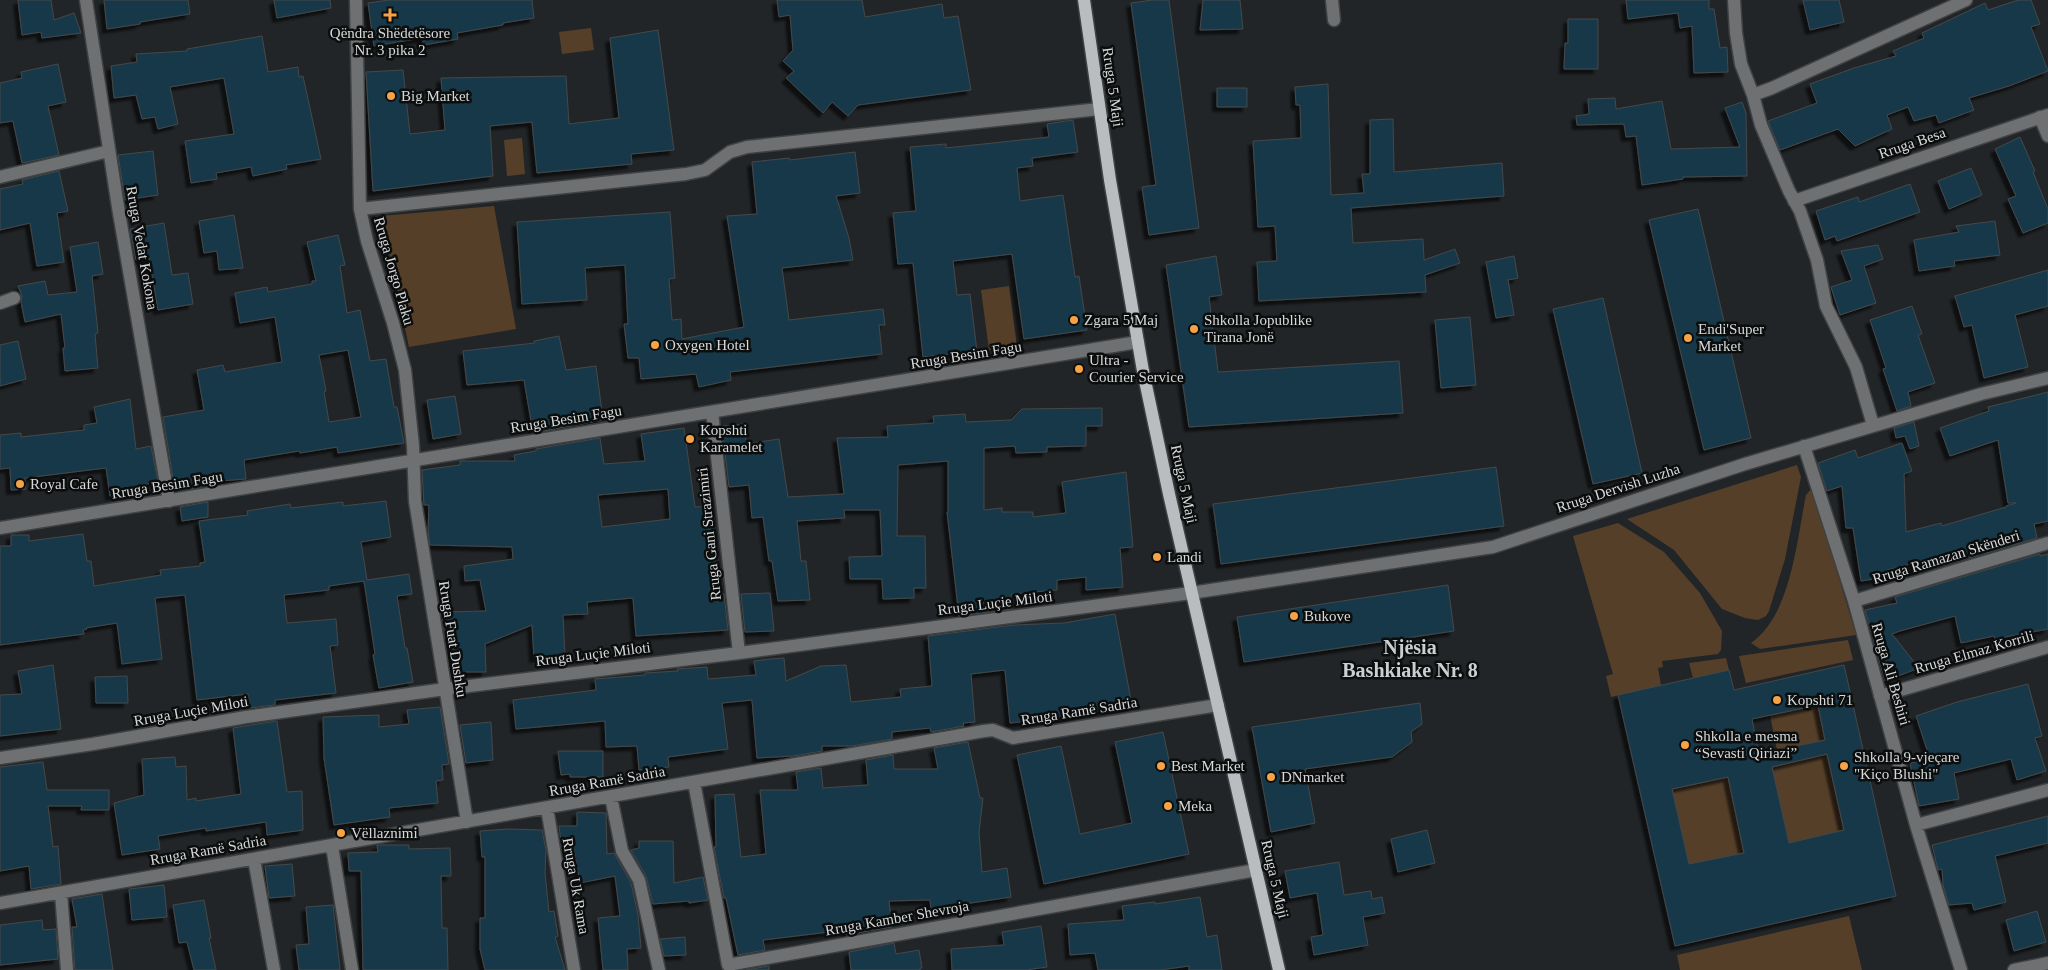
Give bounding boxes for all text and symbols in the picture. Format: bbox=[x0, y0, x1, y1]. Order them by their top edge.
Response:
marker: Qëndra Shëdetësore Nr. 3 pika 2 bbox=[383, 8, 397, 22]
place label: Qëndra Shëdetësore Nr. 3 pika 2 bbox=[330, 25, 451, 58]
street label: Rruga 5 Maji bbox=[1100, 46, 1126, 128]
place label: Big Market bbox=[401, 88, 471, 104]
marker: Big Market bbox=[385, 90, 397, 102]
street label: Rruga Besa bbox=[1877, 124, 1948, 162]
street label: Rruga Vedat Kokona bbox=[123, 185, 161, 312]
street label: Rruga Jorgo Plaku bbox=[371, 215, 417, 327]
place label: Zgara 5 Maj bbox=[1084, 312, 1158, 328]
place label: Shkolla Jopublike Tirana Jonë bbox=[1204, 312, 1312, 345]
marker: Zgara 5 Maj bbox=[1068, 314, 1080, 326]
place label: Endi'Super Market bbox=[1698, 321, 1764, 354]
marker: Shkolla Jopublike Tirana Jonë bbox=[1188, 323, 1200, 335]
marker: Endi'Super Market bbox=[1682, 332, 1694, 344]
place label: Oxygen Hotel bbox=[665, 337, 750, 353]
street label: Rruga Besim Fagu bbox=[909, 338, 1023, 372]
marker: Oxygen Hotel bbox=[649, 339, 661, 351]
place label: Ultra - Courier Service bbox=[1089, 352, 1184, 385]
marker: Ultra - Courier Service bbox=[1073, 363, 1085, 375]
street label: Rruga Besim Fagu bbox=[509, 402, 623, 436]
place label: Kopshti Karamelet bbox=[700, 422, 763, 455]
marker: Kopshti Karamelet bbox=[684, 433, 696, 445]
street label: Rruga 5 Maji bbox=[1168, 443, 1200, 525]
street label: Rruga Dervish Luzha bbox=[1554, 460, 1682, 516]
street label: Rruga Gani Strazimiri bbox=[694, 467, 724, 601]
street label: Rruga Besim Fagu bbox=[110, 468, 224, 502]
place label: Royal Cafe bbox=[30, 476, 98, 492]
marker: Royal Cafe bbox=[14, 478, 26, 490]
street label: Rruga Ramazan Skënderi bbox=[1870, 527, 2022, 587]
place label: Landi bbox=[1167, 549, 1202, 565]
marker: Landi bbox=[1151, 551, 1163, 563]
street label: Rruga Fuat Dushku bbox=[436, 580, 470, 699]
street label: Rruga Luçie Miloti bbox=[937, 588, 1053, 618]
place label: Bukove bbox=[1304, 608, 1351, 624]
marker: Bukove bbox=[1288, 610, 1300, 622]
street label: Rruga Ali Beshiri bbox=[1869, 621, 1913, 727]
street label: Rruga Elmaz Korrili bbox=[1913, 627, 2035, 677]
district label: Njësia Bashkiake Nr. 8 bbox=[1342, 636, 1478, 681]
street label: Rruga Luçie Miloti bbox=[535, 639, 651, 669]
place label: Kopshti 71 bbox=[1787, 692, 1853, 708]
street label: Rruga Luçie Miloti bbox=[133, 693, 249, 729]
street label: Rruga Ramë Sadria bbox=[1020, 694, 1139, 728]
marker: Kopshti 71 bbox=[1771, 694, 1783, 706]
place label: Shkolla e mesma “Sevasti Qiriazi” bbox=[1695, 728, 1798, 761]
marker: Shkolla e mesma “Sevasti Qiriazi” bbox=[1679, 739, 1691, 751]
place label: Shkolla 9-vjeçare "Kiço Blushi" bbox=[1854, 749, 1960, 782]
place label: Best Market bbox=[1171, 758, 1246, 774]
marker: Best Market bbox=[1155, 760, 1167, 772]
marker: Shkolla 9-vjeçare "Kiço Blushi" bbox=[1838, 760, 1850, 772]
street label: Rruga Ramë Sadria bbox=[548, 763, 667, 799]
place label: DNmarket bbox=[1281, 769, 1345, 785]
marker: DNmarket bbox=[1265, 771, 1277, 783]
place label: Meka bbox=[1178, 798, 1212, 814]
marker: Meka bbox=[1162, 800, 1174, 812]
place label: Vëllaznimi bbox=[351, 825, 418, 841]
marker: Vëllaznimi bbox=[335, 827, 347, 839]
street label: Rruga Ramë Sadria bbox=[149, 832, 268, 868]
street label: Rruga Uk Rama bbox=[560, 837, 592, 936]
street label: Rruga 5 Maji bbox=[1258, 838, 1292, 920]
street label: Rruga Kamber Shevroja bbox=[824, 897, 971, 939]

